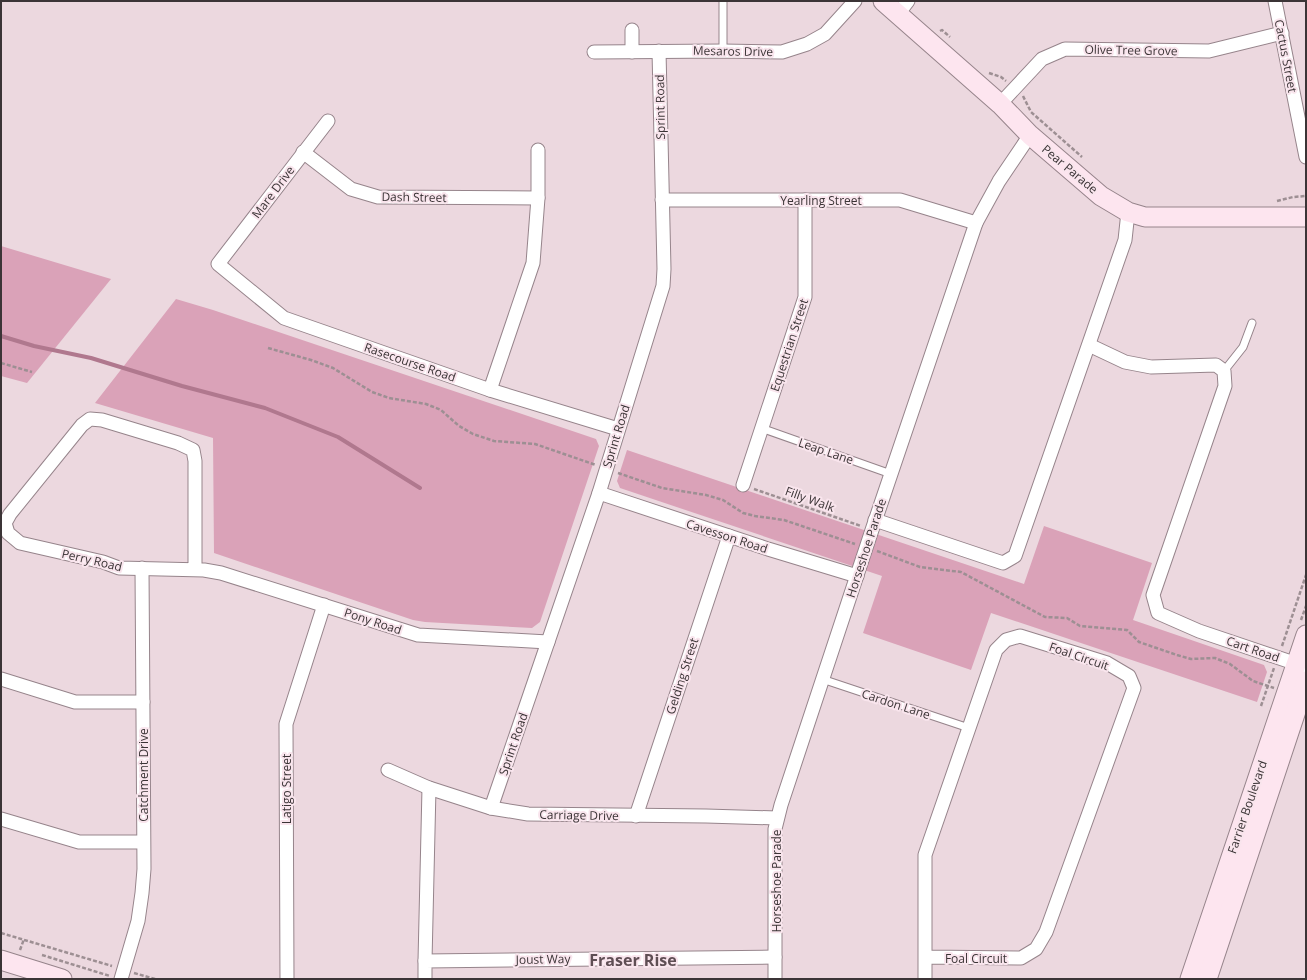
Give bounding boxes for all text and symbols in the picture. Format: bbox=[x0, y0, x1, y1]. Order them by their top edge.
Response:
street label: Cactus Street bbox=[1271, 18, 1301, 94]
street label: Olive Tree Grove bbox=[1084, 41, 1178, 59]
street label: Mesaros Drive bbox=[693, 42, 774, 60]
street label: Sprint Road bbox=[651, 74, 669, 140]
street label: Pear Parade bbox=[1038, 141, 1102, 198]
street label: Mare Drive bbox=[248, 162, 298, 222]
street label: Dash Street bbox=[381, 188, 447, 206]
street label: Yearling Street bbox=[780, 192, 862, 209]
street label: Equestrian Street bbox=[766, 296, 812, 394]
street label: Rasecourse Road bbox=[362, 338, 458, 386]
street label: Sprint Road bbox=[598, 402, 634, 470]
street label: Leap Lane bbox=[796, 434, 856, 468]
street label: Filly Walk bbox=[783, 482, 838, 516]
street label: Horseshoe Parade bbox=[842, 496, 890, 600]
street label: Cavesson Road bbox=[684, 515, 770, 557]
street label: Perry Road bbox=[60, 545, 124, 575]
street label: Pony Road bbox=[342, 604, 404, 638]
street label: Cart Road bbox=[1224, 632, 1282, 666]
street label: Gelding Street bbox=[662, 636, 702, 716]
street label: Foal Circuit bbox=[1047, 638, 1111, 674]
street label: Cardon Lane bbox=[860, 685, 933, 723]
street label: Sprint Road bbox=[494, 710, 532, 778]
street label: Catchment Drive bbox=[135, 728, 152, 822]
street label: Latigo Street bbox=[278, 754, 295, 824]
street label: Farrier Boulevard bbox=[1223, 758, 1271, 856]
street label: Carriage Drive bbox=[539, 806, 619, 824]
street label: Horseshoe Parade bbox=[768, 829, 785, 933]
district label: Fraser Rise bbox=[589, 949, 677, 971]
street label: Joust Way bbox=[515, 950, 571, 968]
street label: Foal Circuit bbox=[945, 950, 1007, 967]

